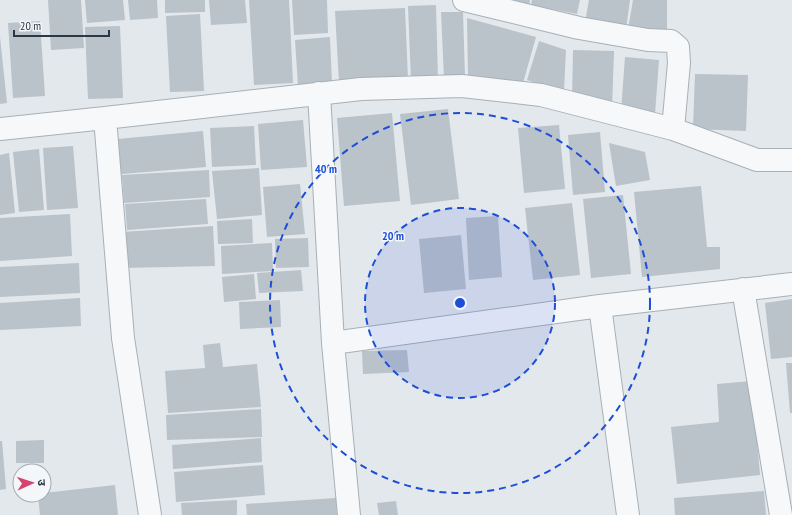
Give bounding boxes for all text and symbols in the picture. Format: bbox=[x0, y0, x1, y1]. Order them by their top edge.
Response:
scale bar bbox=[14, 12, 109, 38]
text: 20 m bbox=[20, 18, 41, 33]
text: 40 m bbox=[315, 161, 337, 176]
text: 20 m bbox=[382, 228, 404, 243]
centre of rings bbox=[453, 296, 467, 310]
north arrow bbox=[12, 463, 52, 503]
text: उ bbox=[35, 479, 49, 487]

